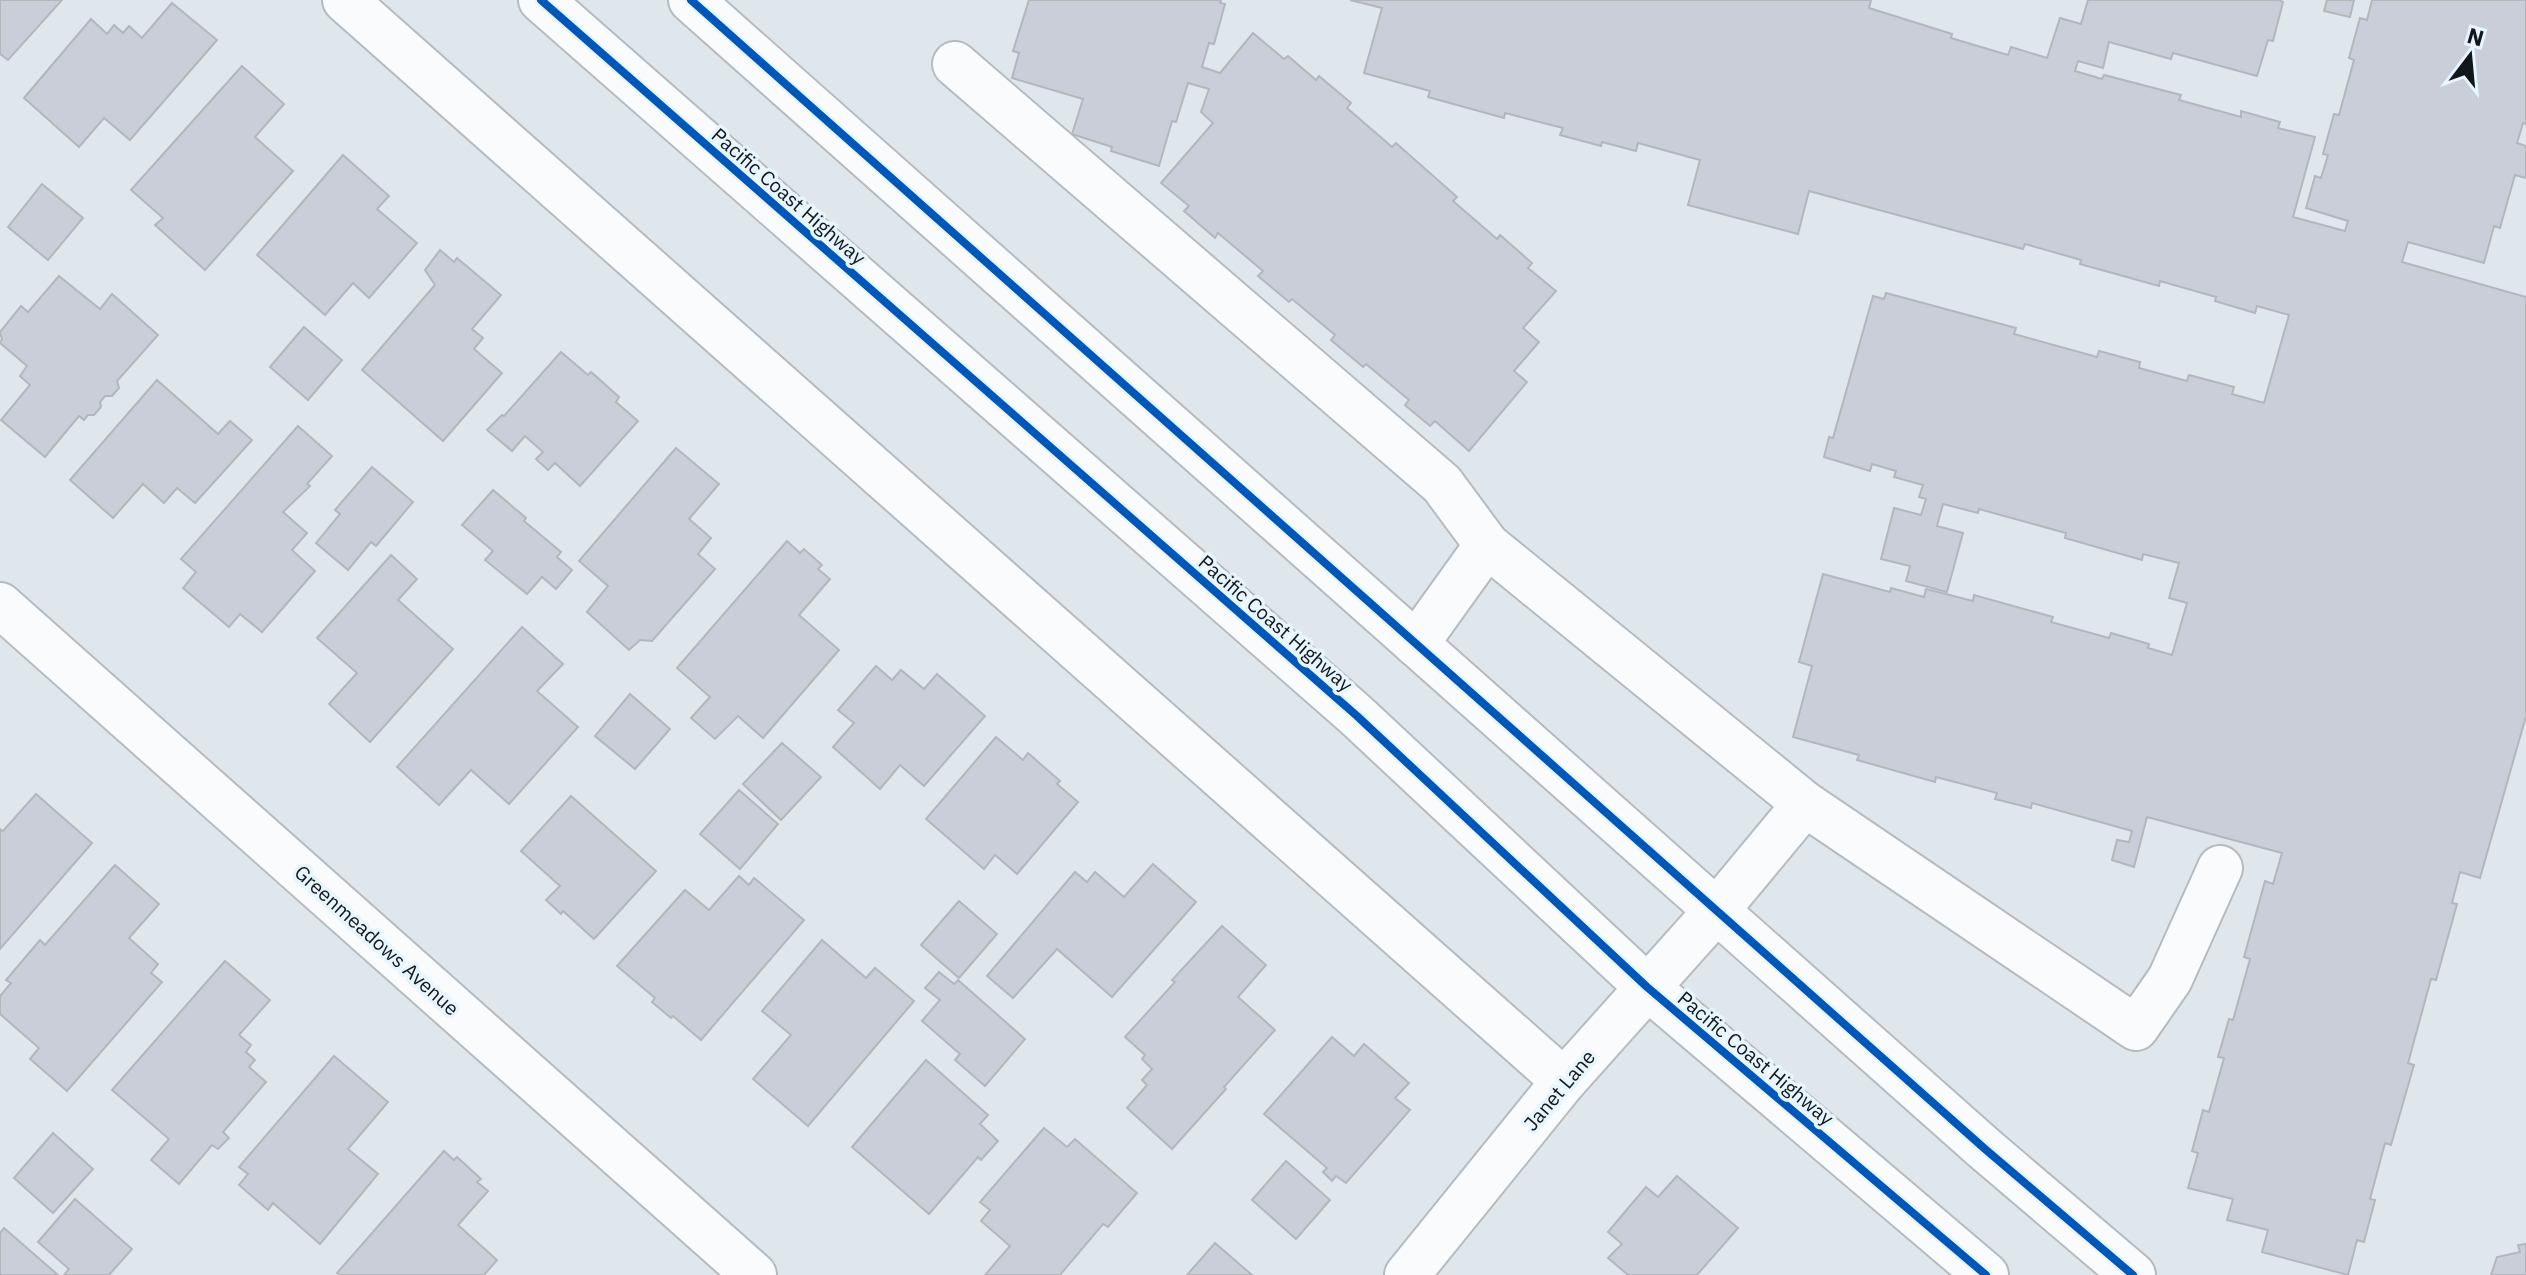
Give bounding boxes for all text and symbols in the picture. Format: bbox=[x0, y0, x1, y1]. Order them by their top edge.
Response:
north arrow bbox=[2430, 16, 2510, 96]
text: N bbox=[2464, 20, 2487, 52]
street label: Pacific Coast Highway bbox=[706, 121, 872, 271]
street label: Pacific Coast Highway bbox=[1193, 548, 1359, 698]
street label: Greenmeadows Avenue bbox=[289, 859, 465, 1021]
street label: Pacific Coast Highway bbox=[1672, 985, 1840, 1131]
street label: Janet Lane bbox=[1517, 1044, 1601, 1136]

